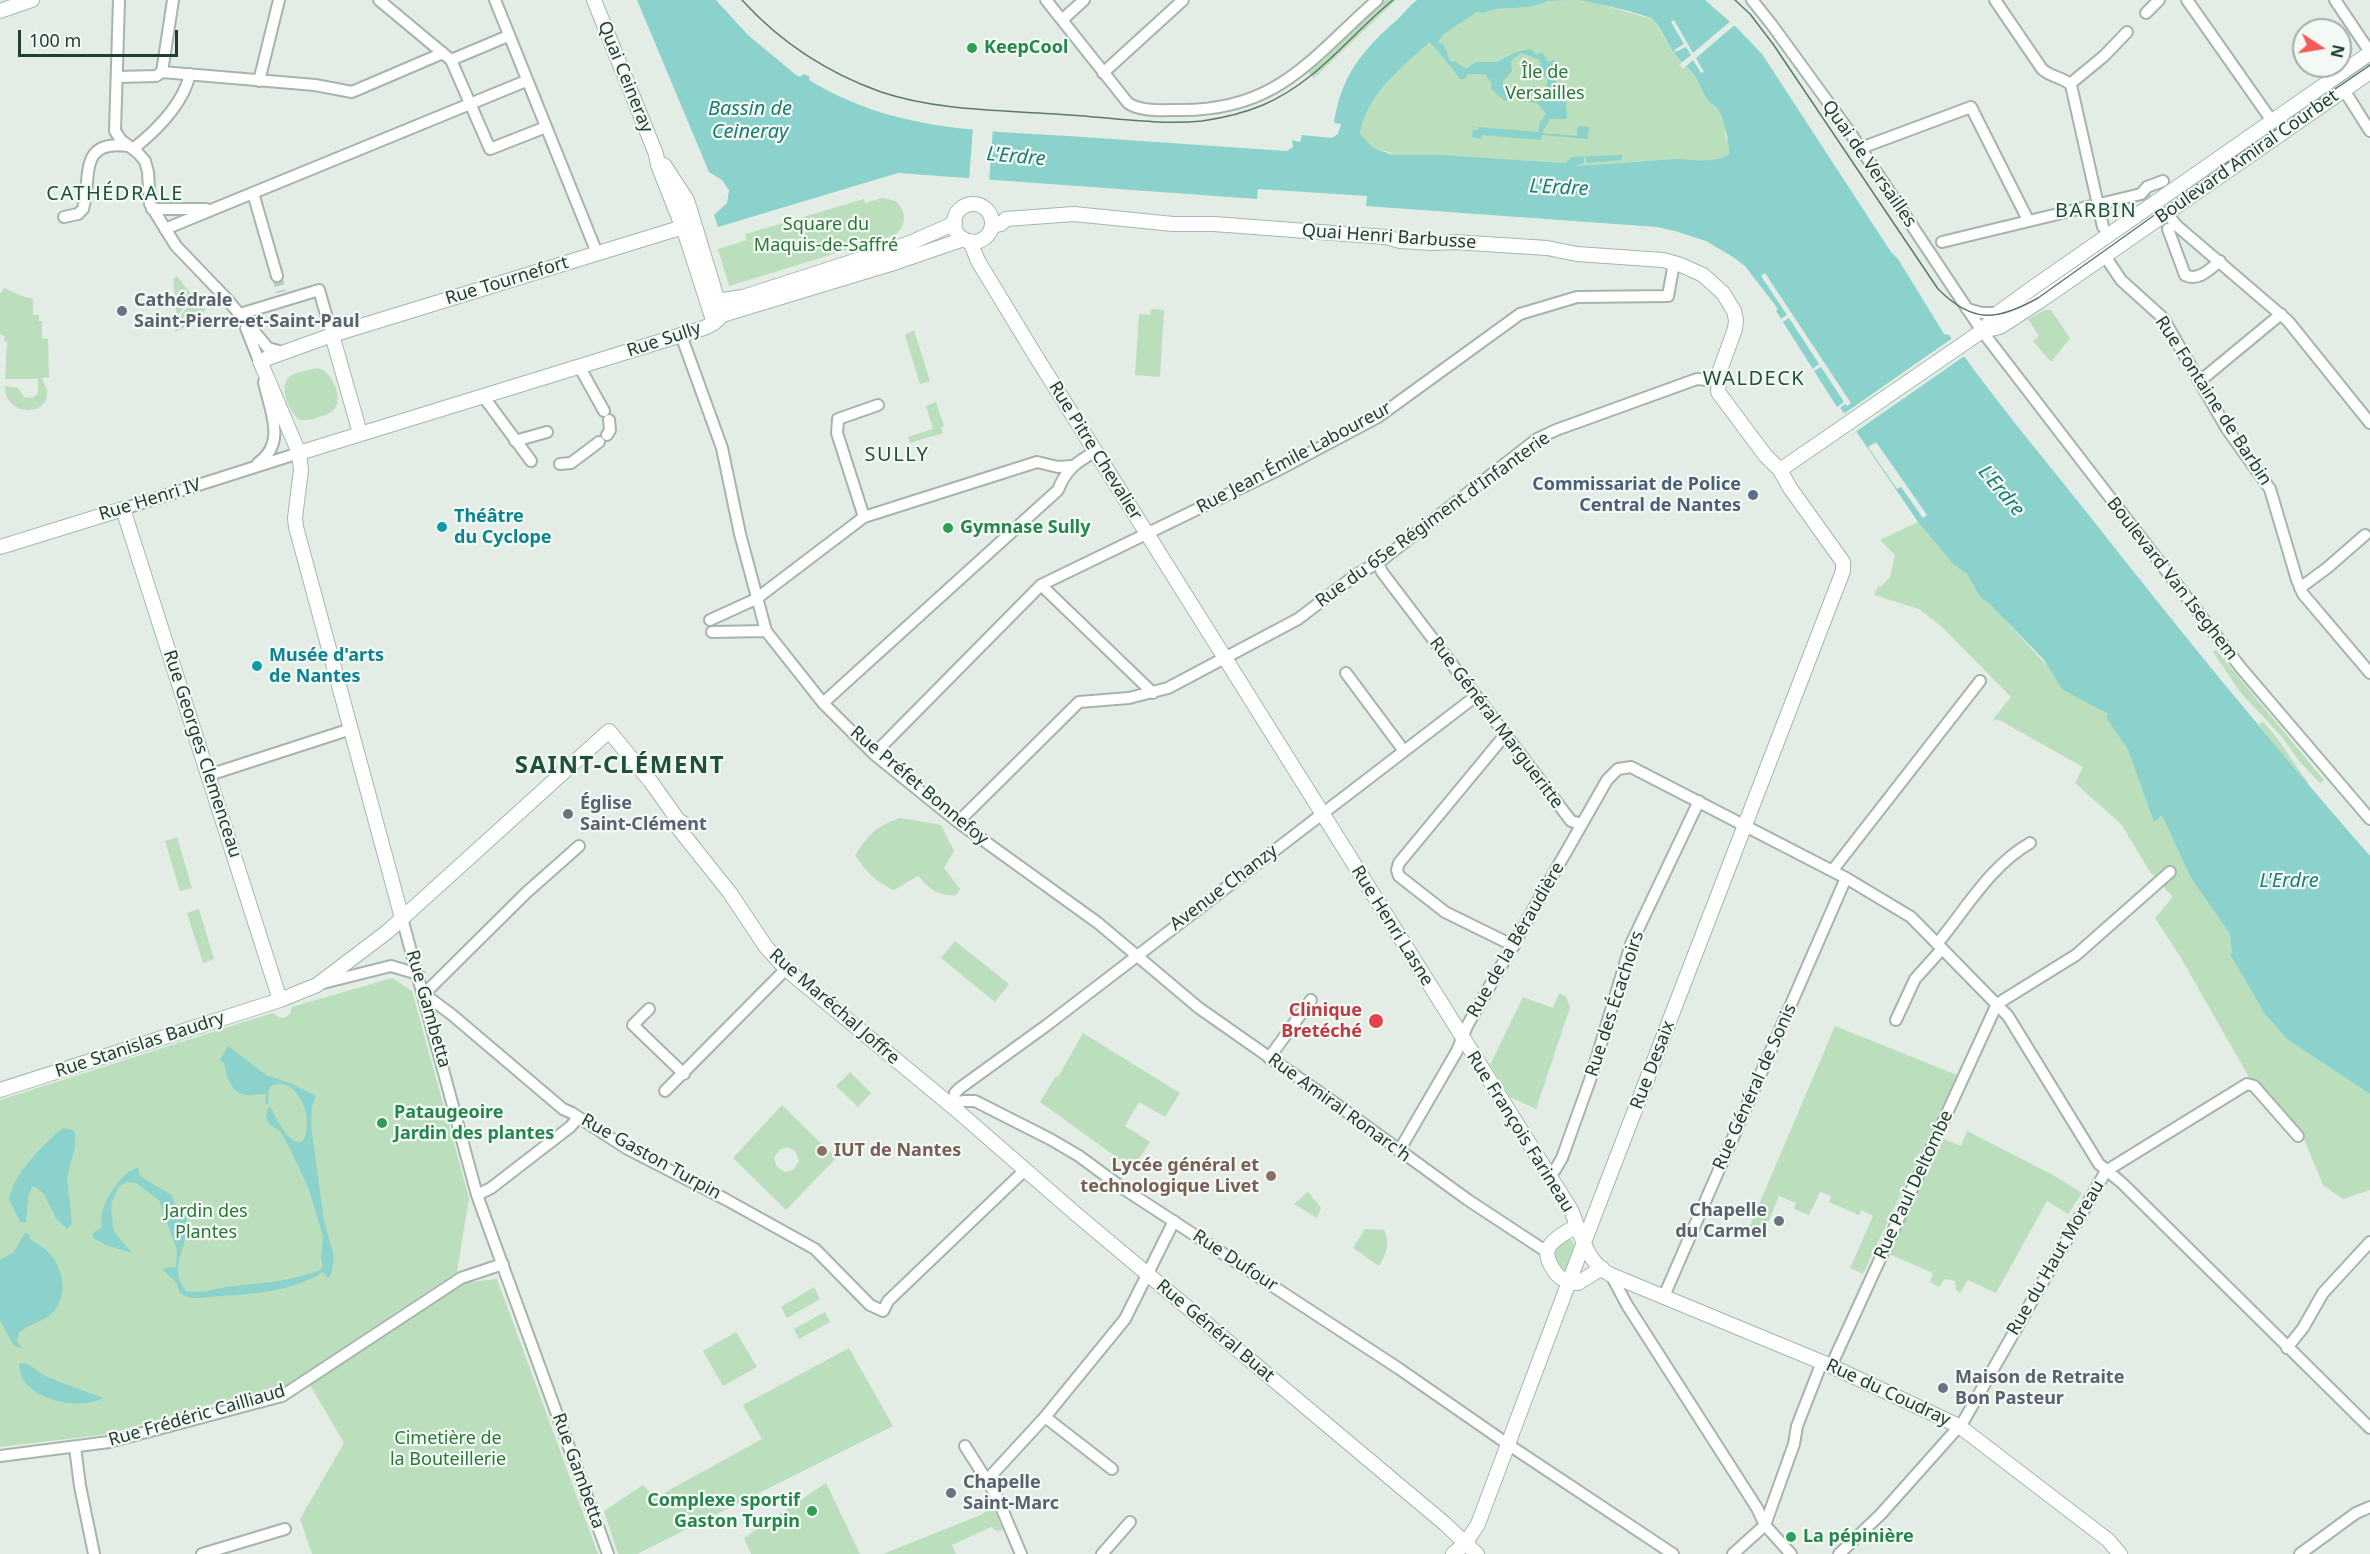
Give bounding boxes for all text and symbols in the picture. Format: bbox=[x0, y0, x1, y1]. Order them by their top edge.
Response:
scale bar bbox=[21, 18, 182, 56]
street label: Quai Ceineray bbox=[593, 18, 657, 136]
north arrow bbox=[2292, 18, 2352, 78]
text: 100 m bbox=[29, 28, 81, 52]
place label: KeepCool bbox=[984, 37, 1068, 59]
marker: KeepCool bbox=[965, 41, 979, 55]
text: N bbox=[2326, 43, 2350, 60]
park label: Île de Versailles bbox=[1505, 62, 1585, 104]
street label: Boulevard Amiral Courbet bbox=[2151, 86, 2343, 228]
street label: Quai de Versailles bbox=[1817, 96, 1921, 232]
water label: Bassin de Ceineray bbox=[708, 97, 792, 144]
water label: L'Erdre bbox=[985, 142, 1047, 172]
water label: L'Erdre bbox=[1529, 174, 1589, 202]
district label: CATHÉDRALE bbox=[46, 182, 184, 206]
district label: BARBIN bbox=[2055, 199, 2137, 223]
park label: Square du Maquis-de-Saffré bbox=[754, 214, 898, 256]
street label: Quai Henri Barbusse bbox=[1301, 220, 1477, 254]
street label: Rue Tournefort bbox=[443, 252, 571, 310]
place label: Cathédrale Saint-Pierre-et-Saint-Paul bbox=[134, 290, 360, 332]
marker: Cathédrale Saint-Pierre-et-Saint-Paul bbox=[115, 304, 129, 318]
street label: Rue Fontaine de Barbin bbox=[2150, 312, 2276, 490]
street label: Rue Sully bbox=[624, 318, 704, 362]
district label: WALDECK bbox=[1703, 367, 1805, 391]
street label: Rue Pitre Chevalier bbox=[1044, 378, 1146, 524]
street label: Rue Jean Émile Laboureur bbox=[1193, 397, 1395, 519]
street label: Rue du 65e Régiment d'Infanterie bbox=[1312, 428, 1554, 612]
district label: SULLY bbox=[865, 443, 929, 467]
water label: L'Erdre bbox=[1973, 461, 2029, 521]
street label: Rue Henri IV bbox=[96, 474, 204, 526]
place label: Commissariat de Police Central de Nantes bbox=[1532, 474, 1741, 516]
marker: Commissariat de Police Central de Nantes bbox=[1746, 488, 1760, 502]
street label: Boulevard Van Iseghem bbox=[2102, 493, 2242, 665]
place label: Théâtre du Cyclope bbox=[454, 506, 552, 548]
place label: Gymnase Sully bbox=[960, 517, 1090, 539]
marker: Théâtre du Cyclope bbox=[435, 520, 449, 534]
marker: Gymnase Sully bbox=[941, 521, 955, 535]
street label: Rue Général Margueritte bbox=[1424, 633, 1568, 813]
place label: Musée d'arts de Nantes bbox=[269, 645, 384, 688]
street label: Rue Georges Clemenceau bbox=[158, 647, 246, 861]
marker: Musée d'arts de Nantes bbox=[250, 659, 264, 673]
street label: Rue Préfet Bonnefoy bbox=[846, 722, 992, 850]
district label: SAINT-CLÉMENT bbox=[515, 752, 725, 780]
place label: Église Saint-Clément bbox=[580, 793, 707, 836]
marker: Église Saint-Clément bbox=[561, 807, 575, 821]
street label: Avenue Chanzy bbox=[1166, 840, 1282, 936]
street label: Rue de la Béraudière bbox=[1463, 859, 1569, 1021]
street label: Rue Henri Lasne bbox=[1346, 862, 1438, 990]
water label: L'Erdre bbox=[2259, 869, 2319, 893]
street label: Rue des Écachoirs bbox=[1581, 928, 1649, 1080]
street label: Rue Maréchal Joffre bbox=[764, 945, 904, 1069]
street label: Rue Gambetta bbox=[401, 948, 455, 1070]
place label: Clinique Bretéché bbox=[1281, 1000, 1362, 1042]
street label: Rue Général de Sonis bbox=[1709, 1001, 1801, 1173]
street label: Rue Stanislas Baudry bbox=[53, 1007, 227, 1083]
marker: Clinique Bretéché bbox=[1367, 1012, 1385, 1030]
street label: Rue Desaix bbox=[1626, 1018, 1680, 1112]
street label: Rue François Farineau bbox=[1461, 1047, 1579, 1217]
street label: Rue Amiral Ronarc'h bbox=[1263, 1049, 1415, 1167]
place label: Pataugeoire Jardin des plantes bbox=[394, 1102, 554, 1144]
street label: Rue Paul Deltombe bbox=[1870, 1107, 1958, 1263]
street label: Rue Gaston Turpin bbox=[577, 1110, 725, 1204]
marker: Pataugeoire Jardin des plantes bbox=[375, 1116, 389, 1130]
place label: IUT de Nantes bbox=[834, 1140, 961, 1162]
marker: IUT de Nantes bbox=[815, 1144, 829, 1158]
place label: Lycée général et technologique Livet bbox=[1080, 1155, 1259, 1198]
marker: Lycée général et technologique Livet bbox=[1264, 1169, 1278, 1183]
street label: Rue du Haut Moreau bbox=[2003, 1177, 2109, 1339]
place label: Chapelle du Carmel bbox=[1675, 1200, 1767, 1242]
park label: Jardin des Plantes bbox=[164, 1201, 248, 1244]
marker: Chapelle du Carmel bbox=[1772, 1214, 1786, 1228]
street label: Rue Dufour bbox=[1188, 1226, 1282, 1296]
street label: Rue Général Buat bbox=[1152, 1275, 1278, 1387]
street label: Rue du Coudray bbox=[1822, 1355, 1954, 1431]
place label: Maison de Retraite Bon Pasteur bbox=[1955, 1367, 2124, 1410]
street label: Rue Frédéric Cailliaud bbox=[106, 1380, 288, 1452]
marker: Maison de Retraite Bon Pasteur bbox=[1936, 1381, 1950, 1395]
street label: Rue Gambetta bbox=[547, 1410, 609, 1532]
park label: Cimetière de la Bouteillerie bbox=[390, 1428, 506, 1470]
place label: Chapelle Saint-Marc bbox=[963, 1472, 1059, 1514]
marker: Chapelle Saint-Marc bbox=[944, 1486, 958, 1500]
place label: Complexe sportif Gaston Turpin bbox=[647, 1490, 800, 1532]
marker: Complexe sportif Gaston Turpin bbox=[805, 1504, 819, 1518]
place label: La pépinière bbox=[1803, 1526, 1914, 1548]
marker: La pépinière bbox=[1784, 1530, 1798, 1544]

